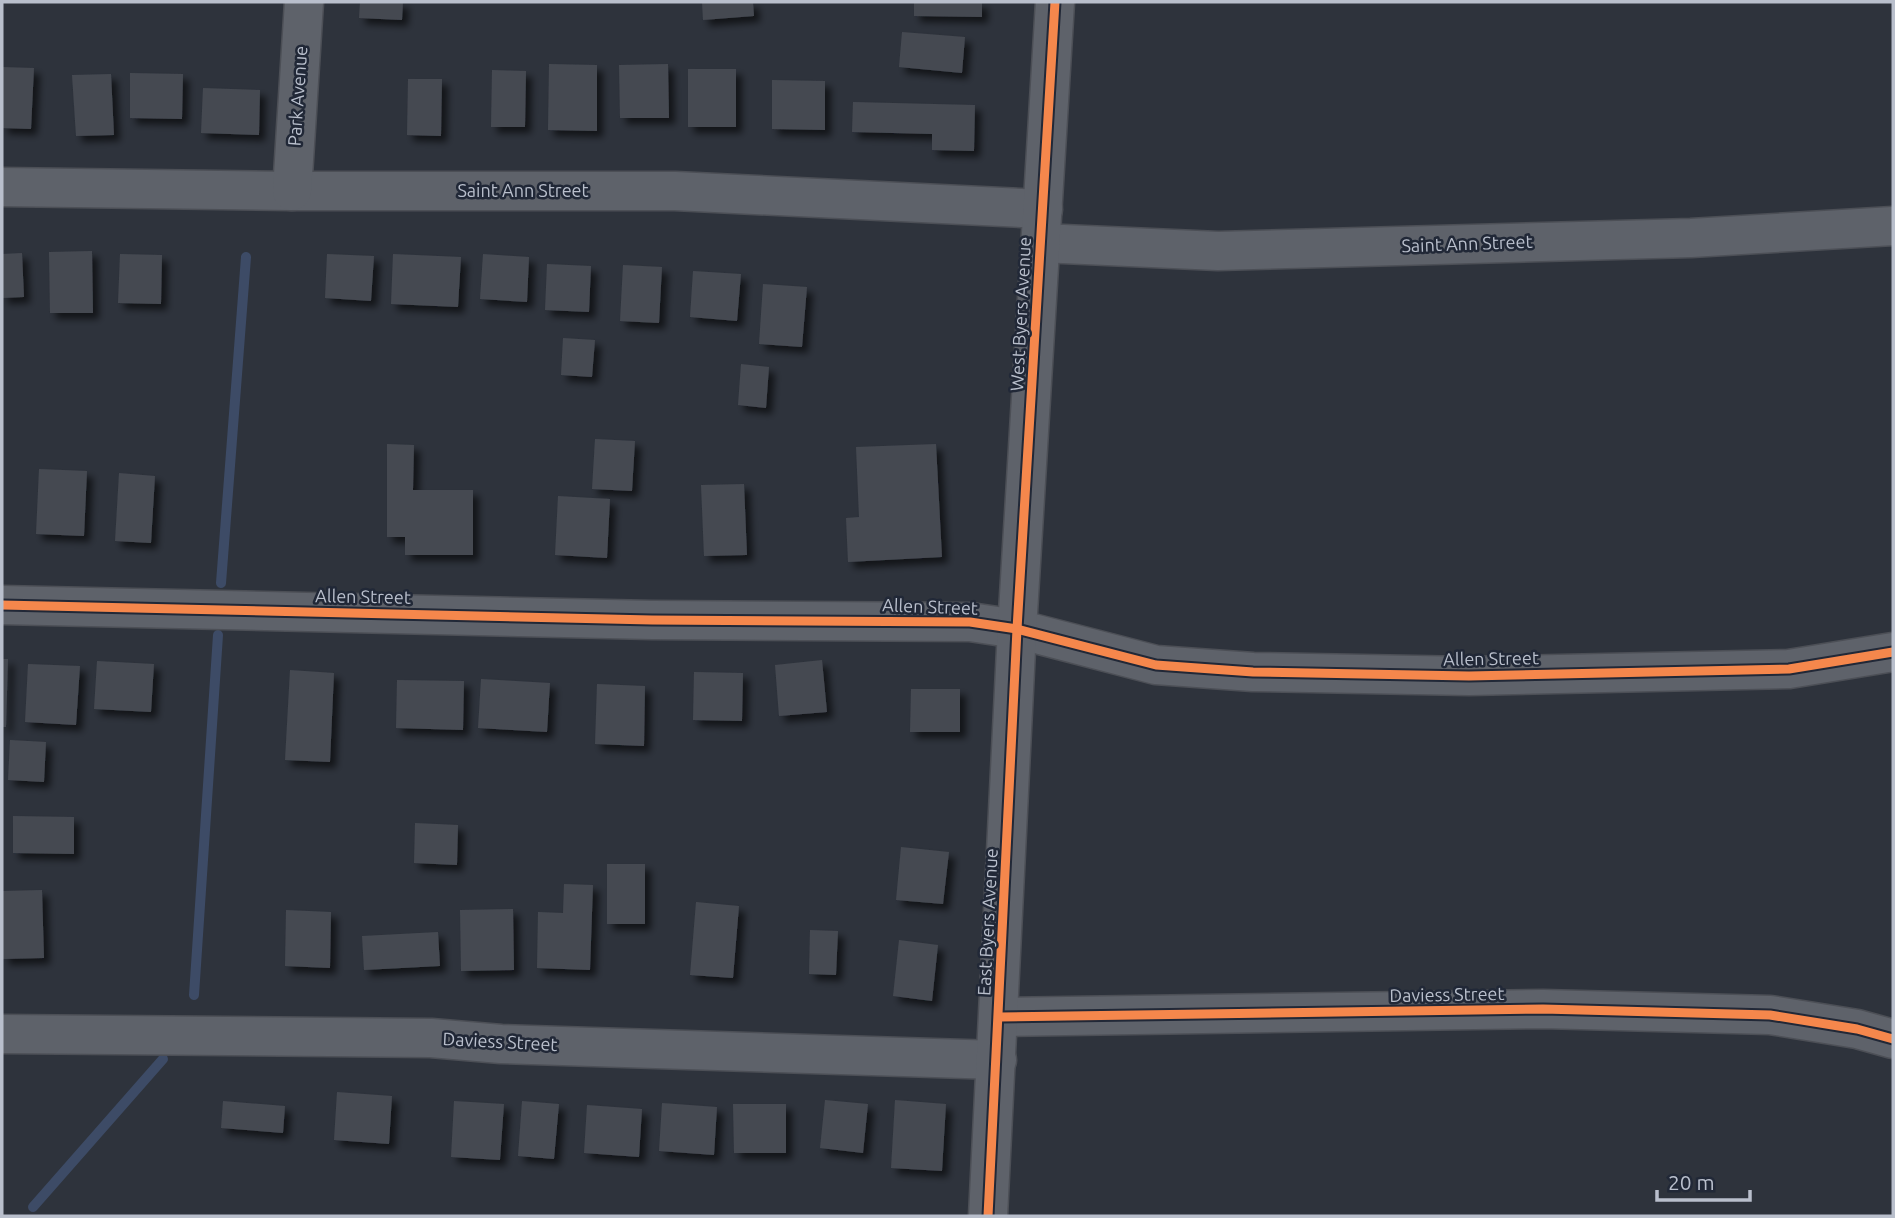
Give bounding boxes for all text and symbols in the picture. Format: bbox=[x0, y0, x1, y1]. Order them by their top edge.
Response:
street label: Park Avenue bbox=[284, 45, 310, 147]
street label: Saint Ann Street bbox=[457, 180, 589, 200]
street label: Saint Ann Street bbox=[1401, 231, 1533, 255]
street label: West Byers Avenue bbox=[1006, 236, 1034, 392]
street label: Allen Street bbox=[315, 585, 411, 607]
street label: Allen Street bbox=[882, 594, 978, 618]
street label: Allen Street bbox=[1443, 647, 1539, 669]
street label: East Byers Avenue bbox=[973, 848, 1001, 996]
street label: Daviess Street bbox=[1389, 983, 1505, 1005]
street label: Daviess Street bbox=[442, 1028, 558, 1054]
scale bar bbox=[1657, 1158, 1750, 1202]
text: 20 m bbox=[1668, 1170, 1715, 1194]

